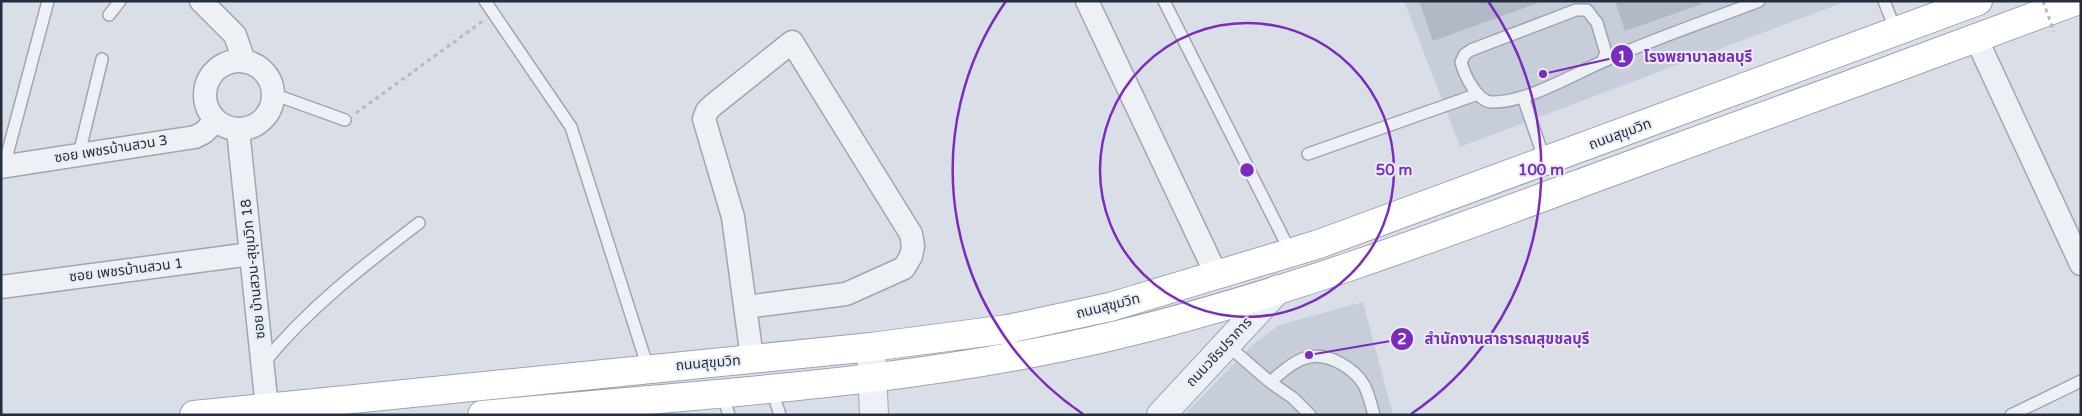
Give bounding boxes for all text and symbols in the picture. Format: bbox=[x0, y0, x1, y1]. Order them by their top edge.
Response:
callout: โรงพยาบาลชลบุรี bbox=[1609, 41, 1763, 71]
text: 1 bbox=[1617, 48, 1627, 66]
text: โรงพยาบาลชลบุรี bbox=[1644, 48, 1752, 66]
street label: ถนนสุขุมวิท bbox=[1586, 115, 1654, 153]
street label: ซอย เพชรบ้านสวน 3 bbox=[53, 132, 169, 166]
centre of rings bbox=[1238, 161, 1256, 179]
text: 50 m bbox=[1376, 161, 1412, 179]
text: 100 m bbox=[1518, 161, 1564, 179]
street label: ซอย บ้านสวน-สุขุมวิท 18 bbox=[237, 198, 269, 340]
street label: ซอย เพชรบ้านสวน 1 bbox=[68, 255, 184, 285]
street label: ถนนสุขุมวิท bbox=[1074, 290, 1142, 322]
street label: ถนนวชิรปราการ bbox=[1182, 314, 1256, 390]
callout: สำนักงานสาธารณสุขชลบุรี bbox=[1390, 324, 1599, 354]
text: 2 bbox=[1397, 330, 1407, 348]
text: สำนักงานสาธารณสุขชลบุรี bbox=[1425, 330, 1590, 348]
street label: ถนนสุขุมวิท bbox=[675, 352, 741, 374]

